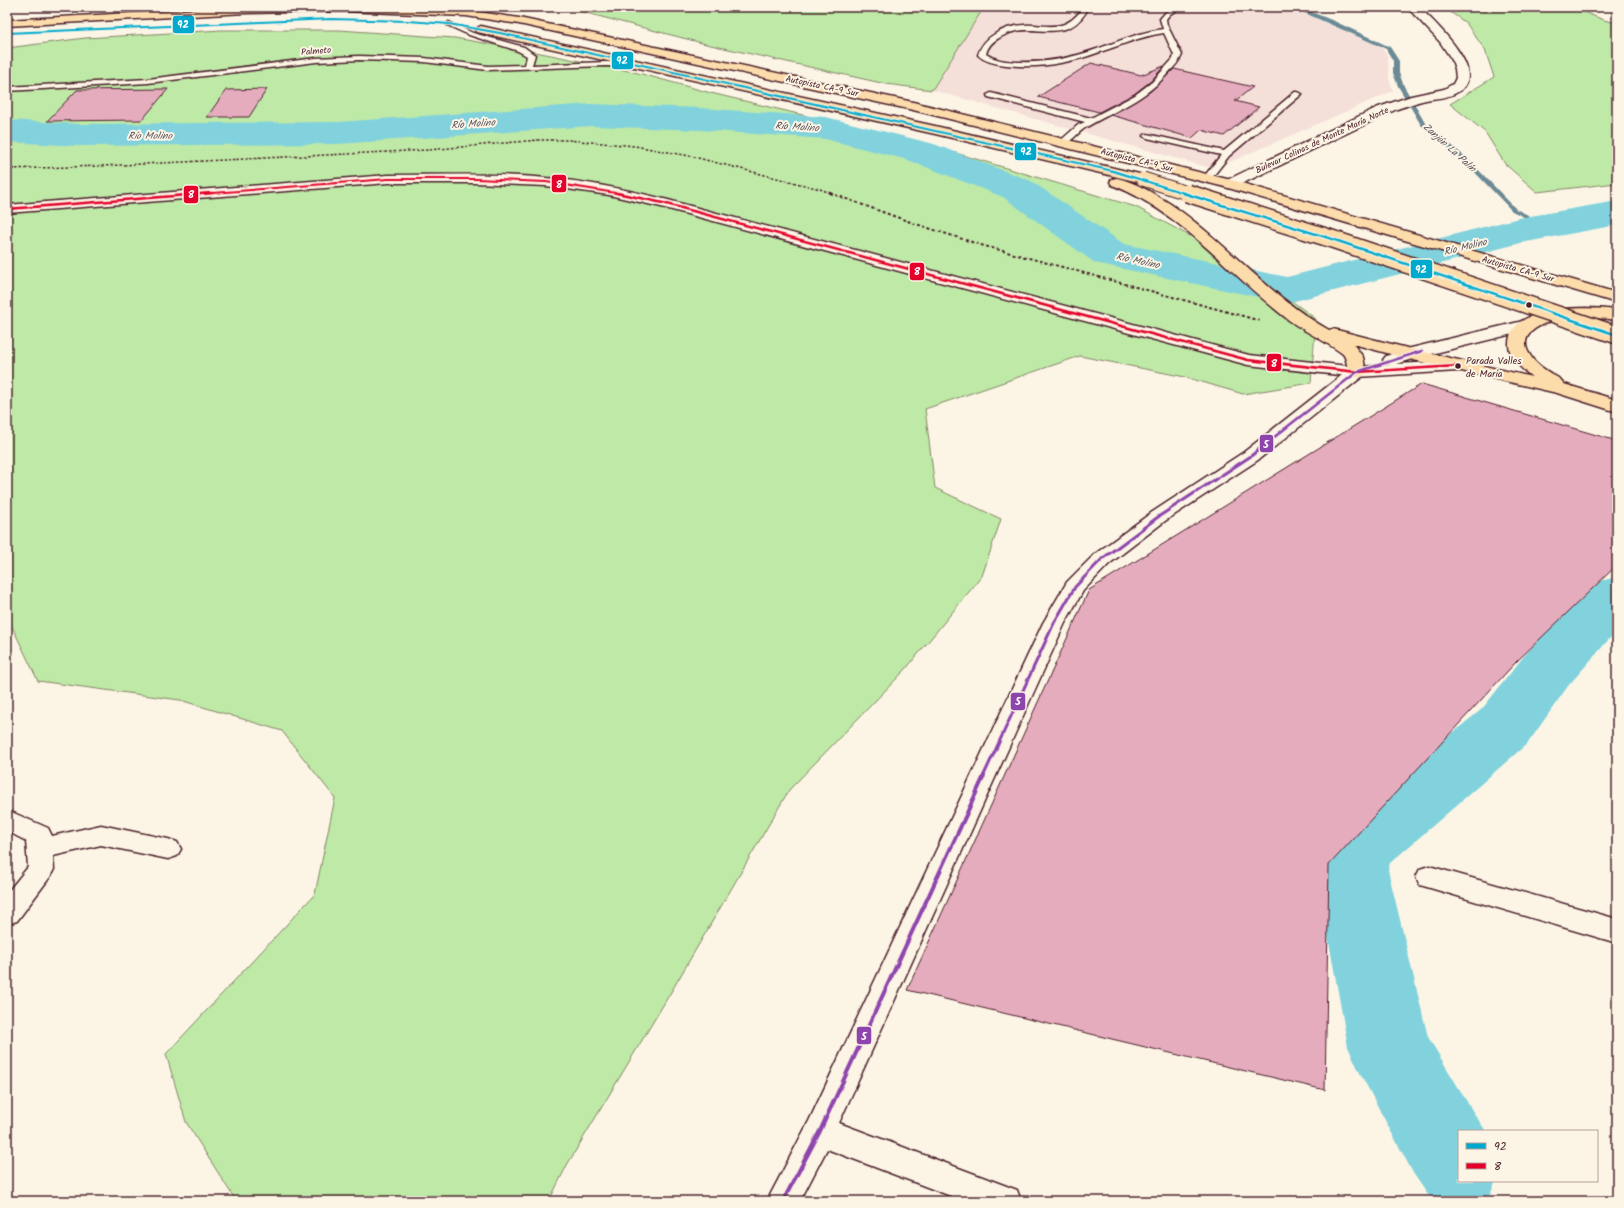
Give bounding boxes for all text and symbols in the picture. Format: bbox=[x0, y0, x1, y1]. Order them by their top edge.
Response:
line badge: 92 bbox=[172, 15, 195, 34]
text: 92 bbox=[177, 16, 189, 34]
street label: Palmeto bbox=[300, 43, 332, 60]
line badge: 92 bbox=[611, 51, 634, 70]
text: 92 bbox=[616, 52, 628, 70]
street label: Autopista CA-9 Sur bbox=[784, 71, 861, 102]
street label: Bulevar Colinas de Monte María Norte bbox=[1253, 103, 1391, 178]
water label: Río Molino bbox=[451, 114, 497, 134]
water label: Río Molino bbox=[775, 118, 821, 136]
water label: Zanjón La Palín bbox=[1419, 119, 1480, 177]
water label: Río Molino bbox=[128, 128, 173, 144]
line badge: 92 bbox=[1014, 142, 1037, 161]
text: 92 bbox=[1020, 143, 1032, 161]
street label: Autopista CA-9 Sur bbox=[1099, 144, 1176, 177]
line badge: 8 bbox=[551, 174, 567, 193]
text: 8 bbox=[556, 176, 563, 194]
line badge: 8 bbox=[183, 185, 199, 204]
text: 8 bbox=[188, 186, 195, 204]
water label: Río Molino bbox=[1442, 234, 1490, 260]
water label: Río Molino bbox=[1115, 249, 1162, 274]
street label: Autopista CA-9 Sur bbox=[1480, 252, 1556, 287]
line badge: 92 bbox=[1410, 259, 1433, 279]
text: 92 bbox=[1415, 261, 1427, 279]
line badge: 8 bbox=[909, 262, 925, 281]
text: 8 bbox=[914, 263, 921, 281]
unlabelled marker bbox=[1524, 300, 1534, 310]
line badge: 8 bbox=[1266, 353, 1282, 372]
place label: Parada Valles de Maria bbox=[1466, 353, 1522, 382]
text: 8 bbox=[1271, 355, 1278, 373]
marker: Parada Valles de Maria bbox=[1453, 361, 1463, 371]
line badge: 5 bbox=[1259, 434, 1274, 453]
text: 5 bbox=[1262, 436, 1270, 454]
line badge: 5 bbox=[1010, 692, 1026, 711]
text: 5 bbox=[1014, 693, 1022, 711]
line badge: 5 bbox=[856, 1026, 872, 1045]
text: 5 bbox=[860, 1028, 868, 1046]
legend bbox=[1458, 1130, 1598, 1182]
text: 92 bbox=[1494, 1137, 1507, 1156]
text: 8 bbox=[1494, 1157, 1502, 1176]

